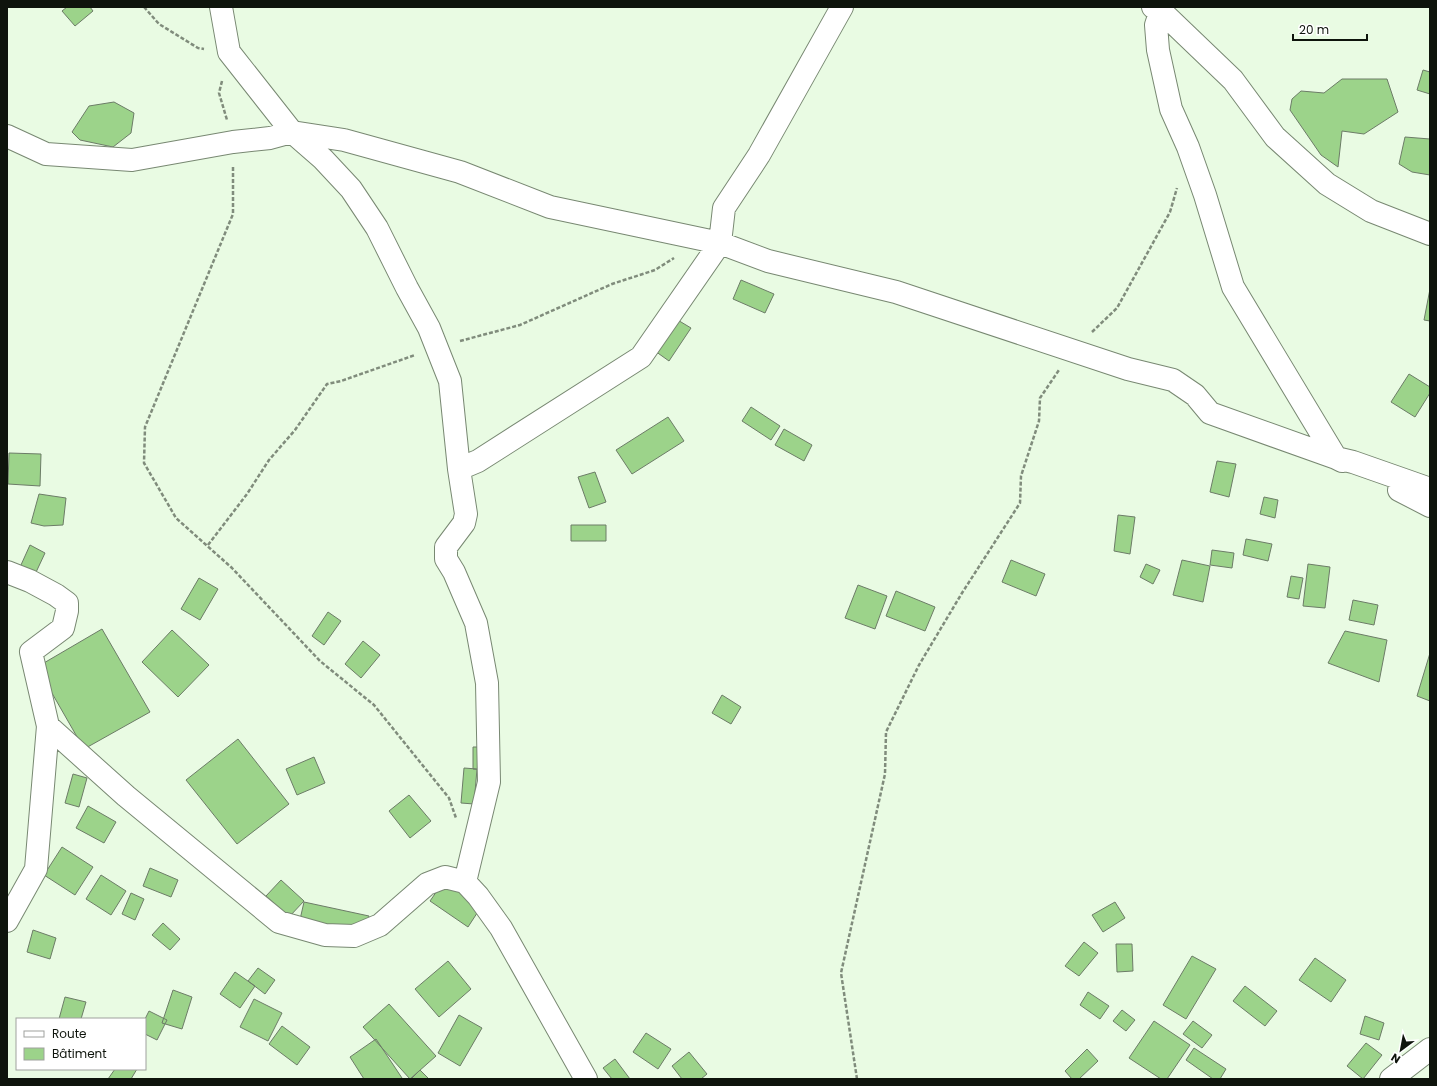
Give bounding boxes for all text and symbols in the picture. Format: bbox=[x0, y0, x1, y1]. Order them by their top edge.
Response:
scale bar bbox=[1293, 16, 1367, 42]
text: 20 m bbox=[1299, 21, 1329, 38]
legend bbox=[16, 1018, 146, 1070]
text: Route bbox=[52, 1025, 86, 1042]
north arrow bbox=[1381, 1030, 1421, 1070]
text: Bâtiment bbox=[52, 1045, 107, 1062]
text: N bbox=[1388, 1050, 1403, 1067]

